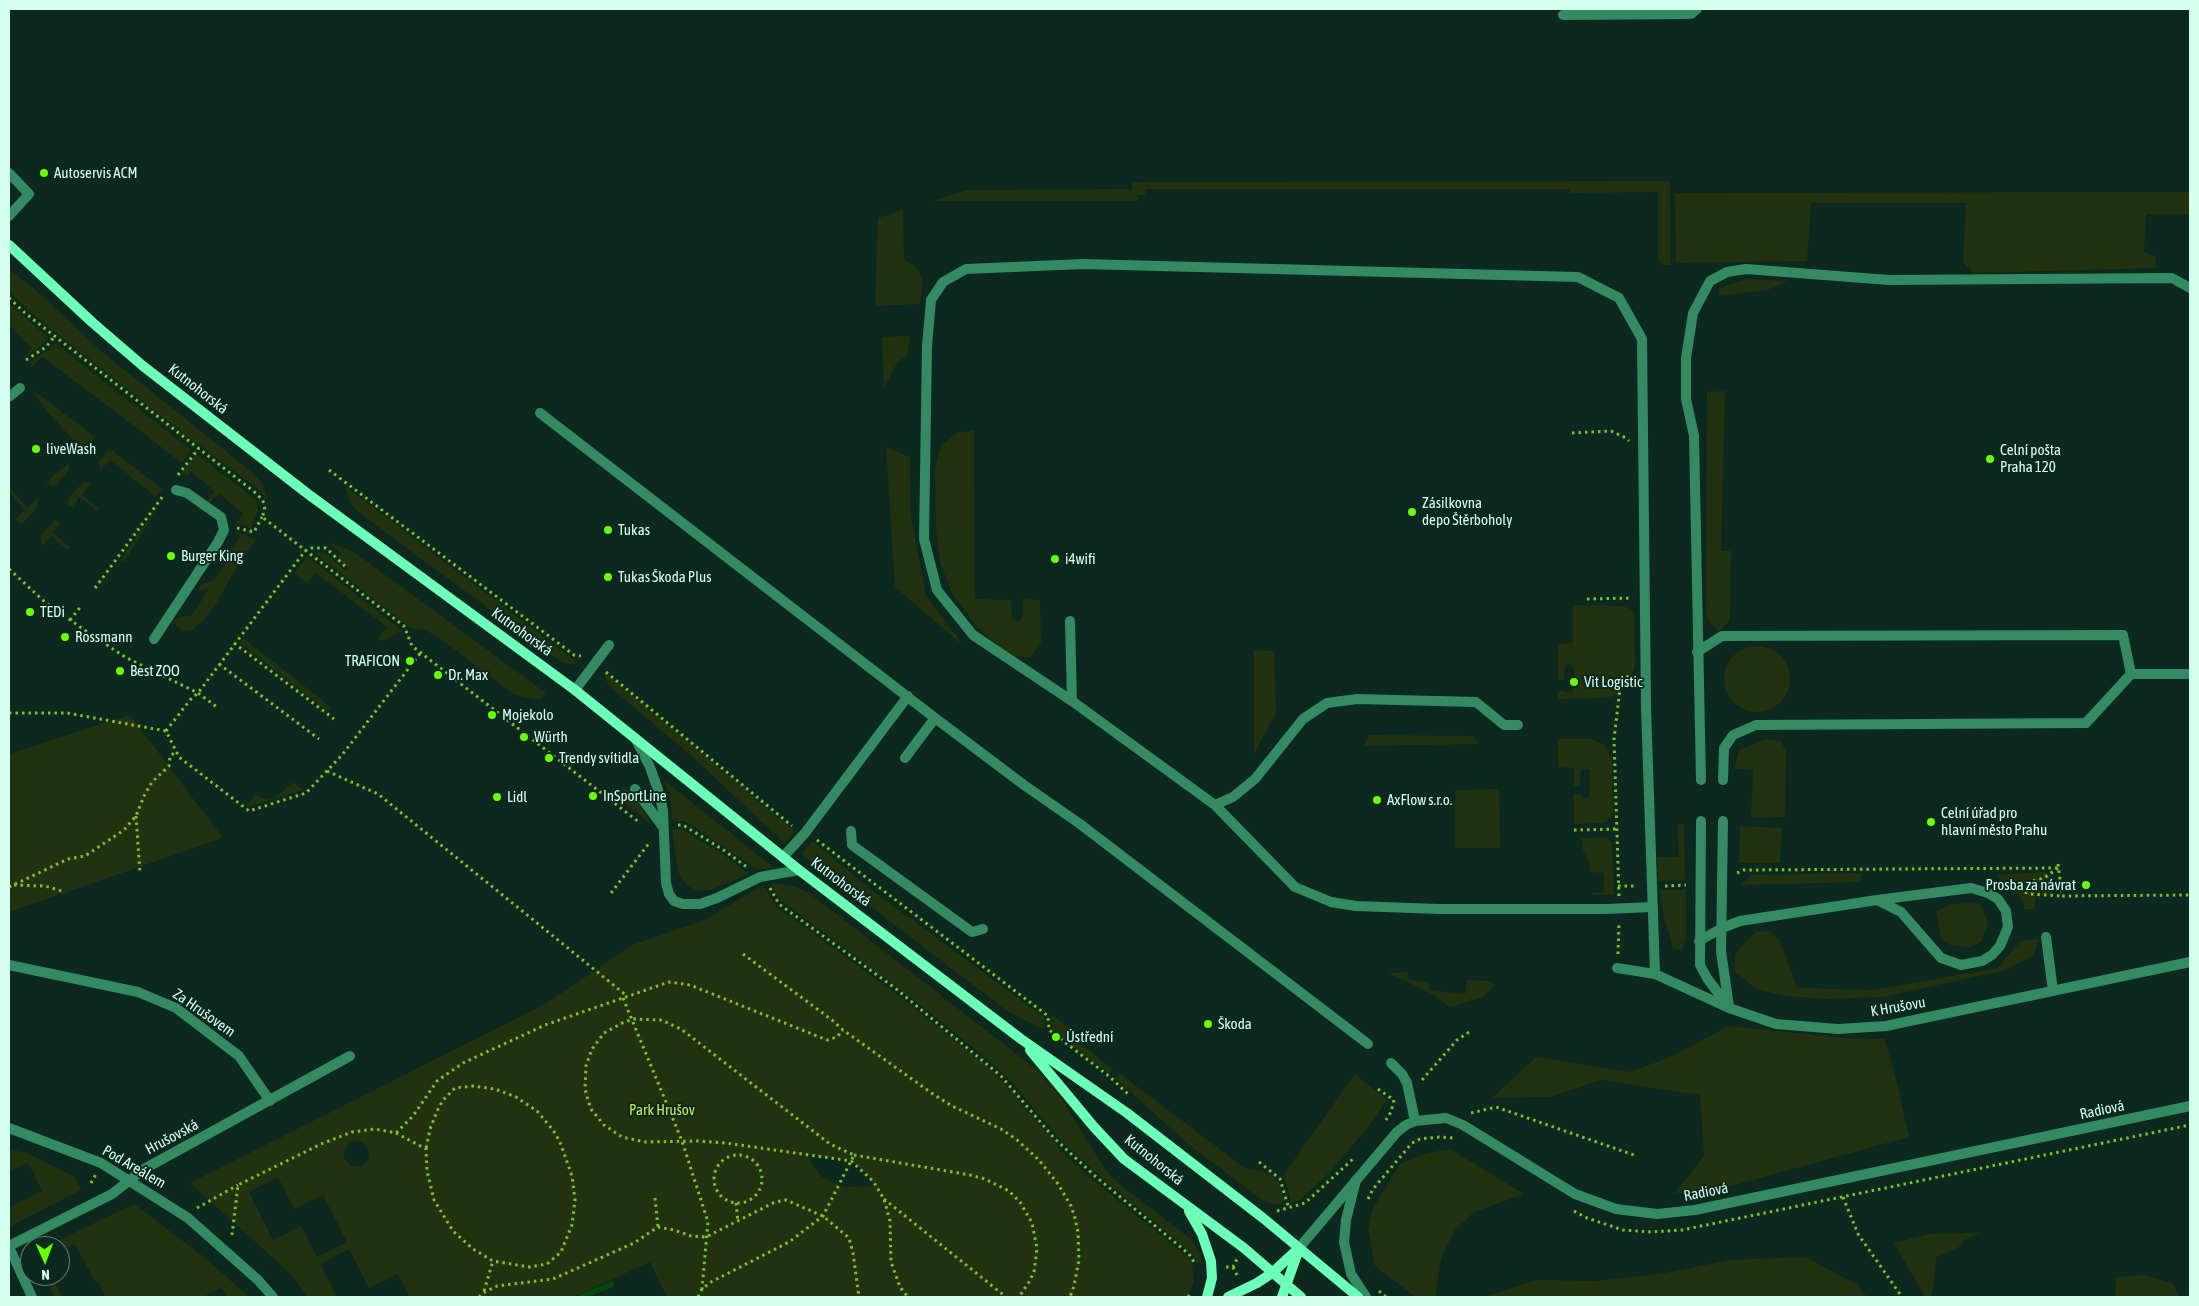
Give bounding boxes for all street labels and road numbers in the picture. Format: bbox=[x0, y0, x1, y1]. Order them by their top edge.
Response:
street label: Kutnohorská bbox=[165, 360, 231, 418]
street label: Kutnohorská bbox=[488, 604, 556, 660]
street label: Kutnohorská bbox=[807, 854, 875, 910]
street label: Za Hrušovem bbox=[169, 985, 239, 1041]
street label: K Hrušovu bbox=[1869, 993, 1927, 1021]
street label: Radiová bbox=[2078, 1097, 2126, 1123]
street label: Hrušovská bbox=[142, 1116, 202, 1158]
street label: Kutnohorská bbox=[1121, 1131, 1187, 1189]
street label: Pod Areálem bbox=[99, 1142, 169, 1192]
street label: Radiová bbox=[1682, 1179, 1730, 1205]

